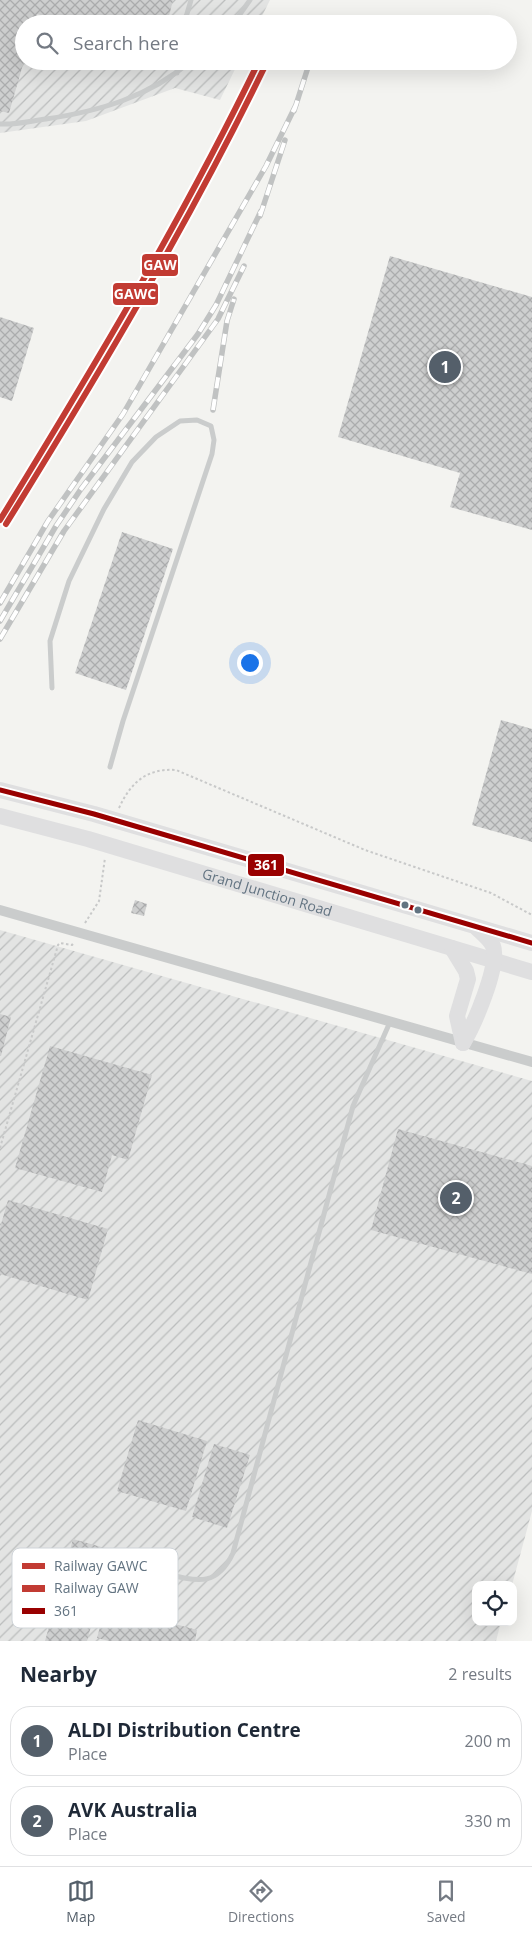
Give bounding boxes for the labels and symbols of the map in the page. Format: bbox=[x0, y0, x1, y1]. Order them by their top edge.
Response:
line badge: GAW bbox=[141, 253, 179, 277]
text: GAW bbox=[143, 255, 177, 274]
line badge: GAWC bbox=[112, 282, 159, 306]
text: GAWC bbox=[114, 284, 156, 303]
pin: 1 bbox=[429, 348, 461, 386]
your location bbox=[237, 650, 263, 676]
line badge: 361 bbox=[247, 853, 285, 877]
text: 361 bbox=[254, 855, 278, 874]
street label: Grand Junction Road bbox=[200, 864, 335, 921]
unlabelled marker bbox=[400, 900, 410, 910]
unlabelled marker bbox=[413, 905, 423, 915]
pin: 2 bbox=[440, 1179, 472, 1217]
legend bbox=[12, 1548, 178, 1628]
text: Railway GAWC bbox=[54, 1556, 148, 1575]
text: Railway GAW bbox=[54, 1578, 139, 1597]
text: 361 bbox=[54, 1601, 78, 1620]

